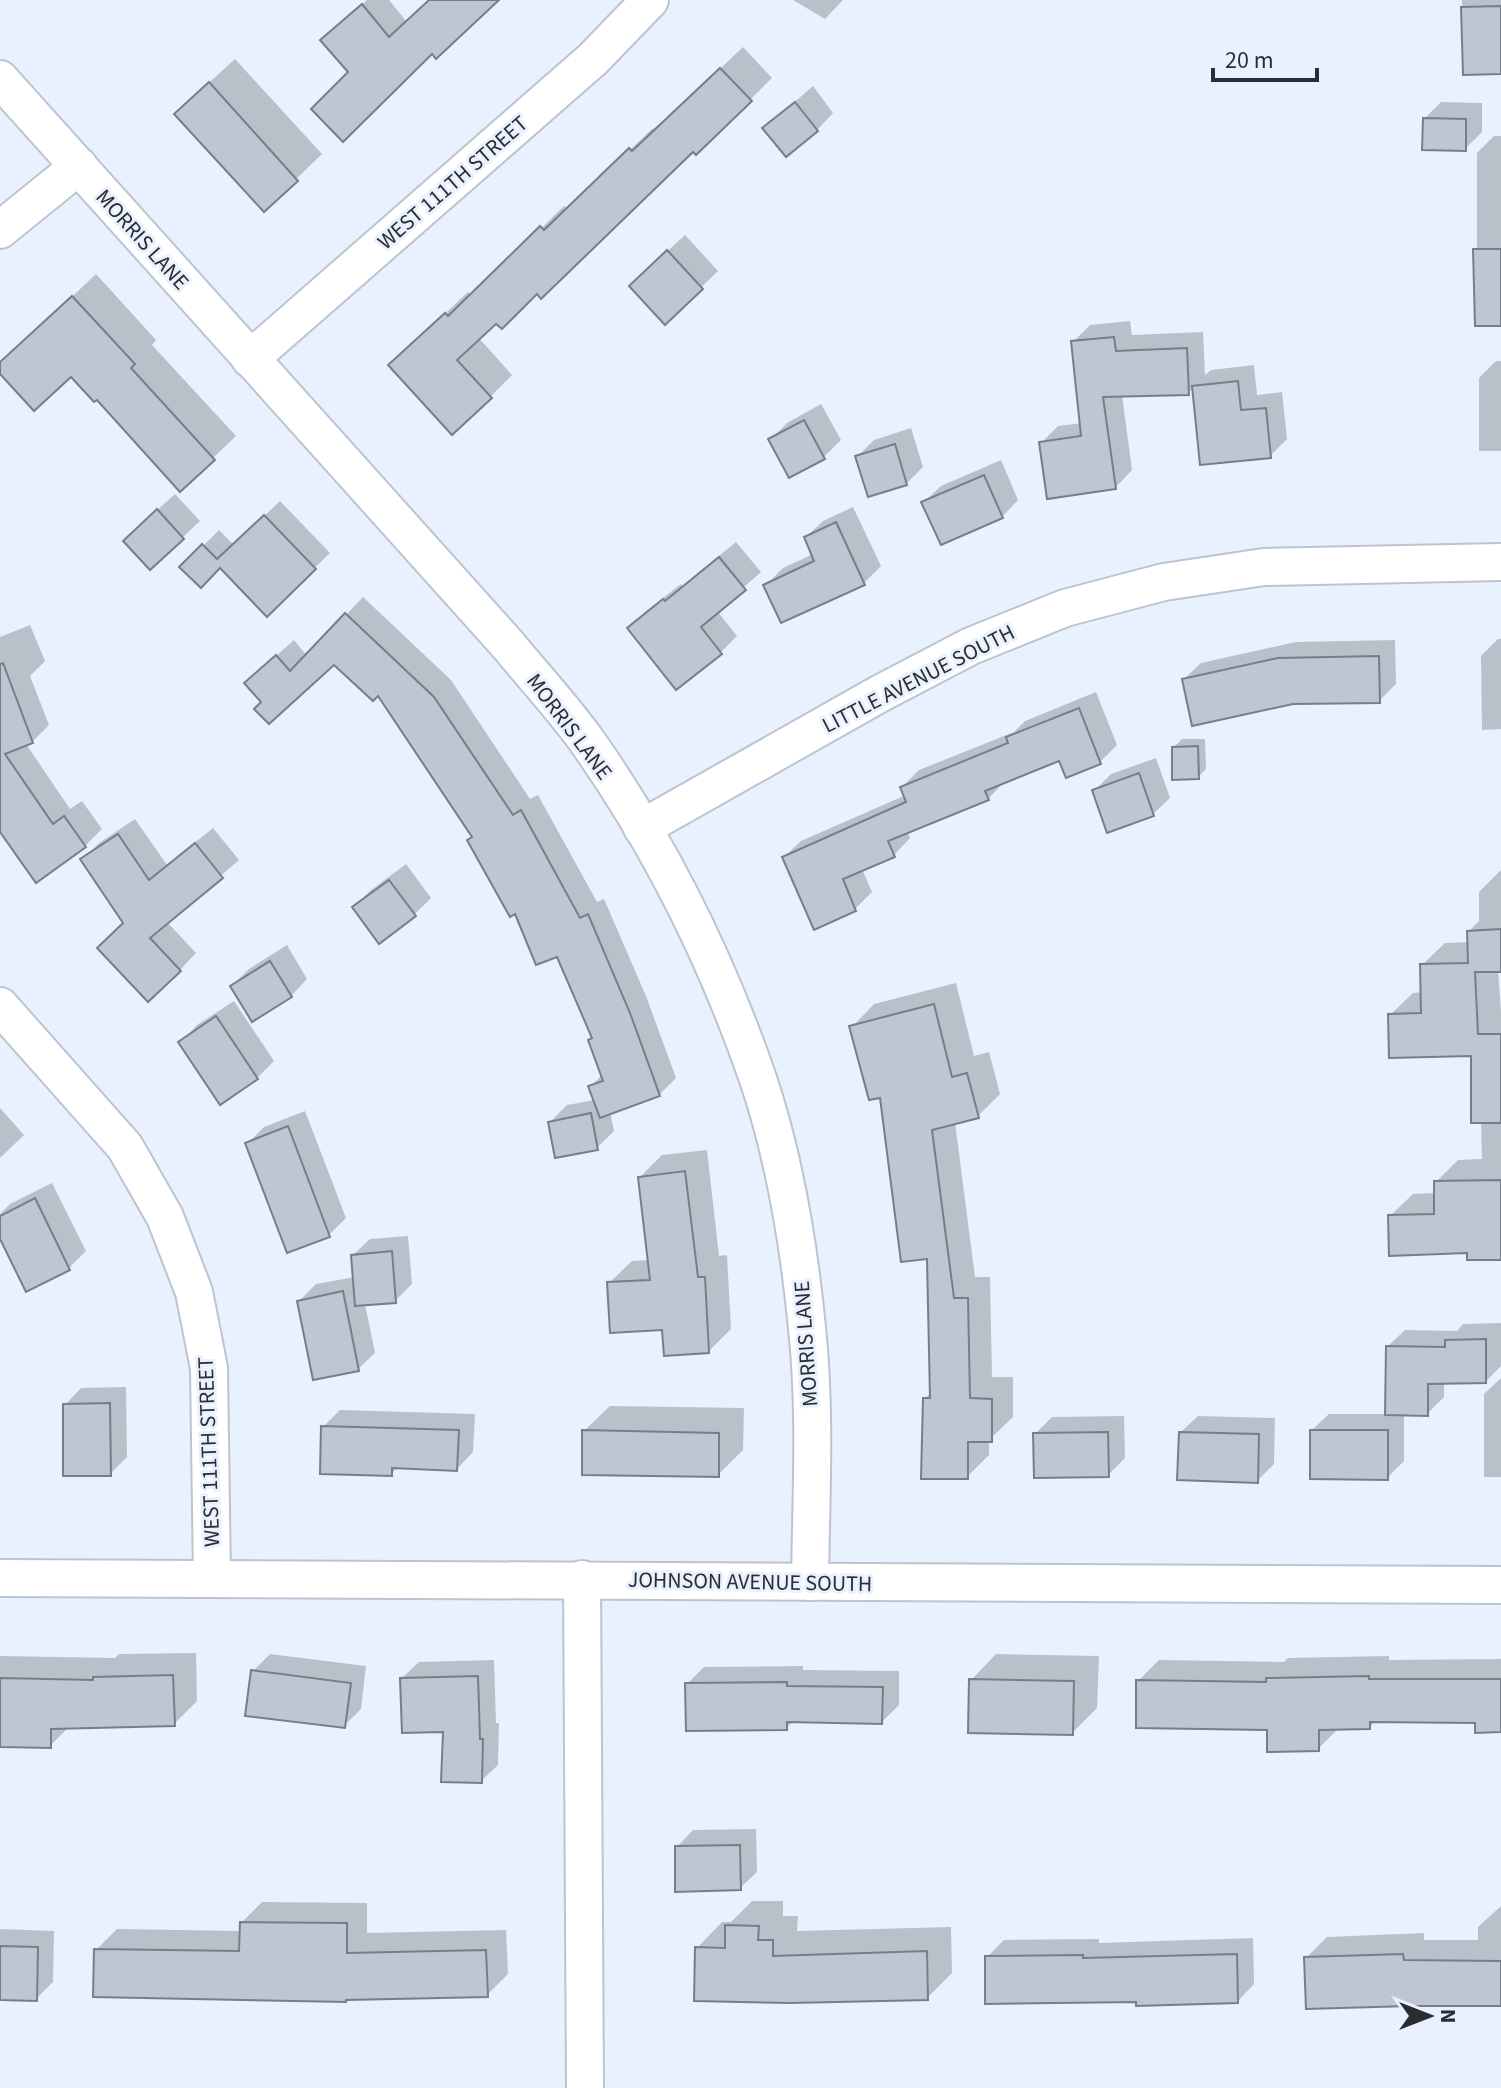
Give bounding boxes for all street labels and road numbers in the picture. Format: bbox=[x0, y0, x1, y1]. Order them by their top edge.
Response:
street label: WEST 111TH STREET bbox=[370, 108, 535, 257]
street label: MORRIS LANE bbox=[88, 182, 196, 297]
street label: LITTLE AVENUE SOUTH bbox=[817, 616, 1020, 741]
street label: MORRIS LANE bbox=[518, 667, 620, 787]
street label: MORRIS LANE bbox=[786, 1280, 826, 1408]
street label: WEST 111TH STREET bbox=[190, 1356, 228, 1548]
street label: JOHNSON AVENUE SOUTH bbox=[628, 1564, 872, 1600]

